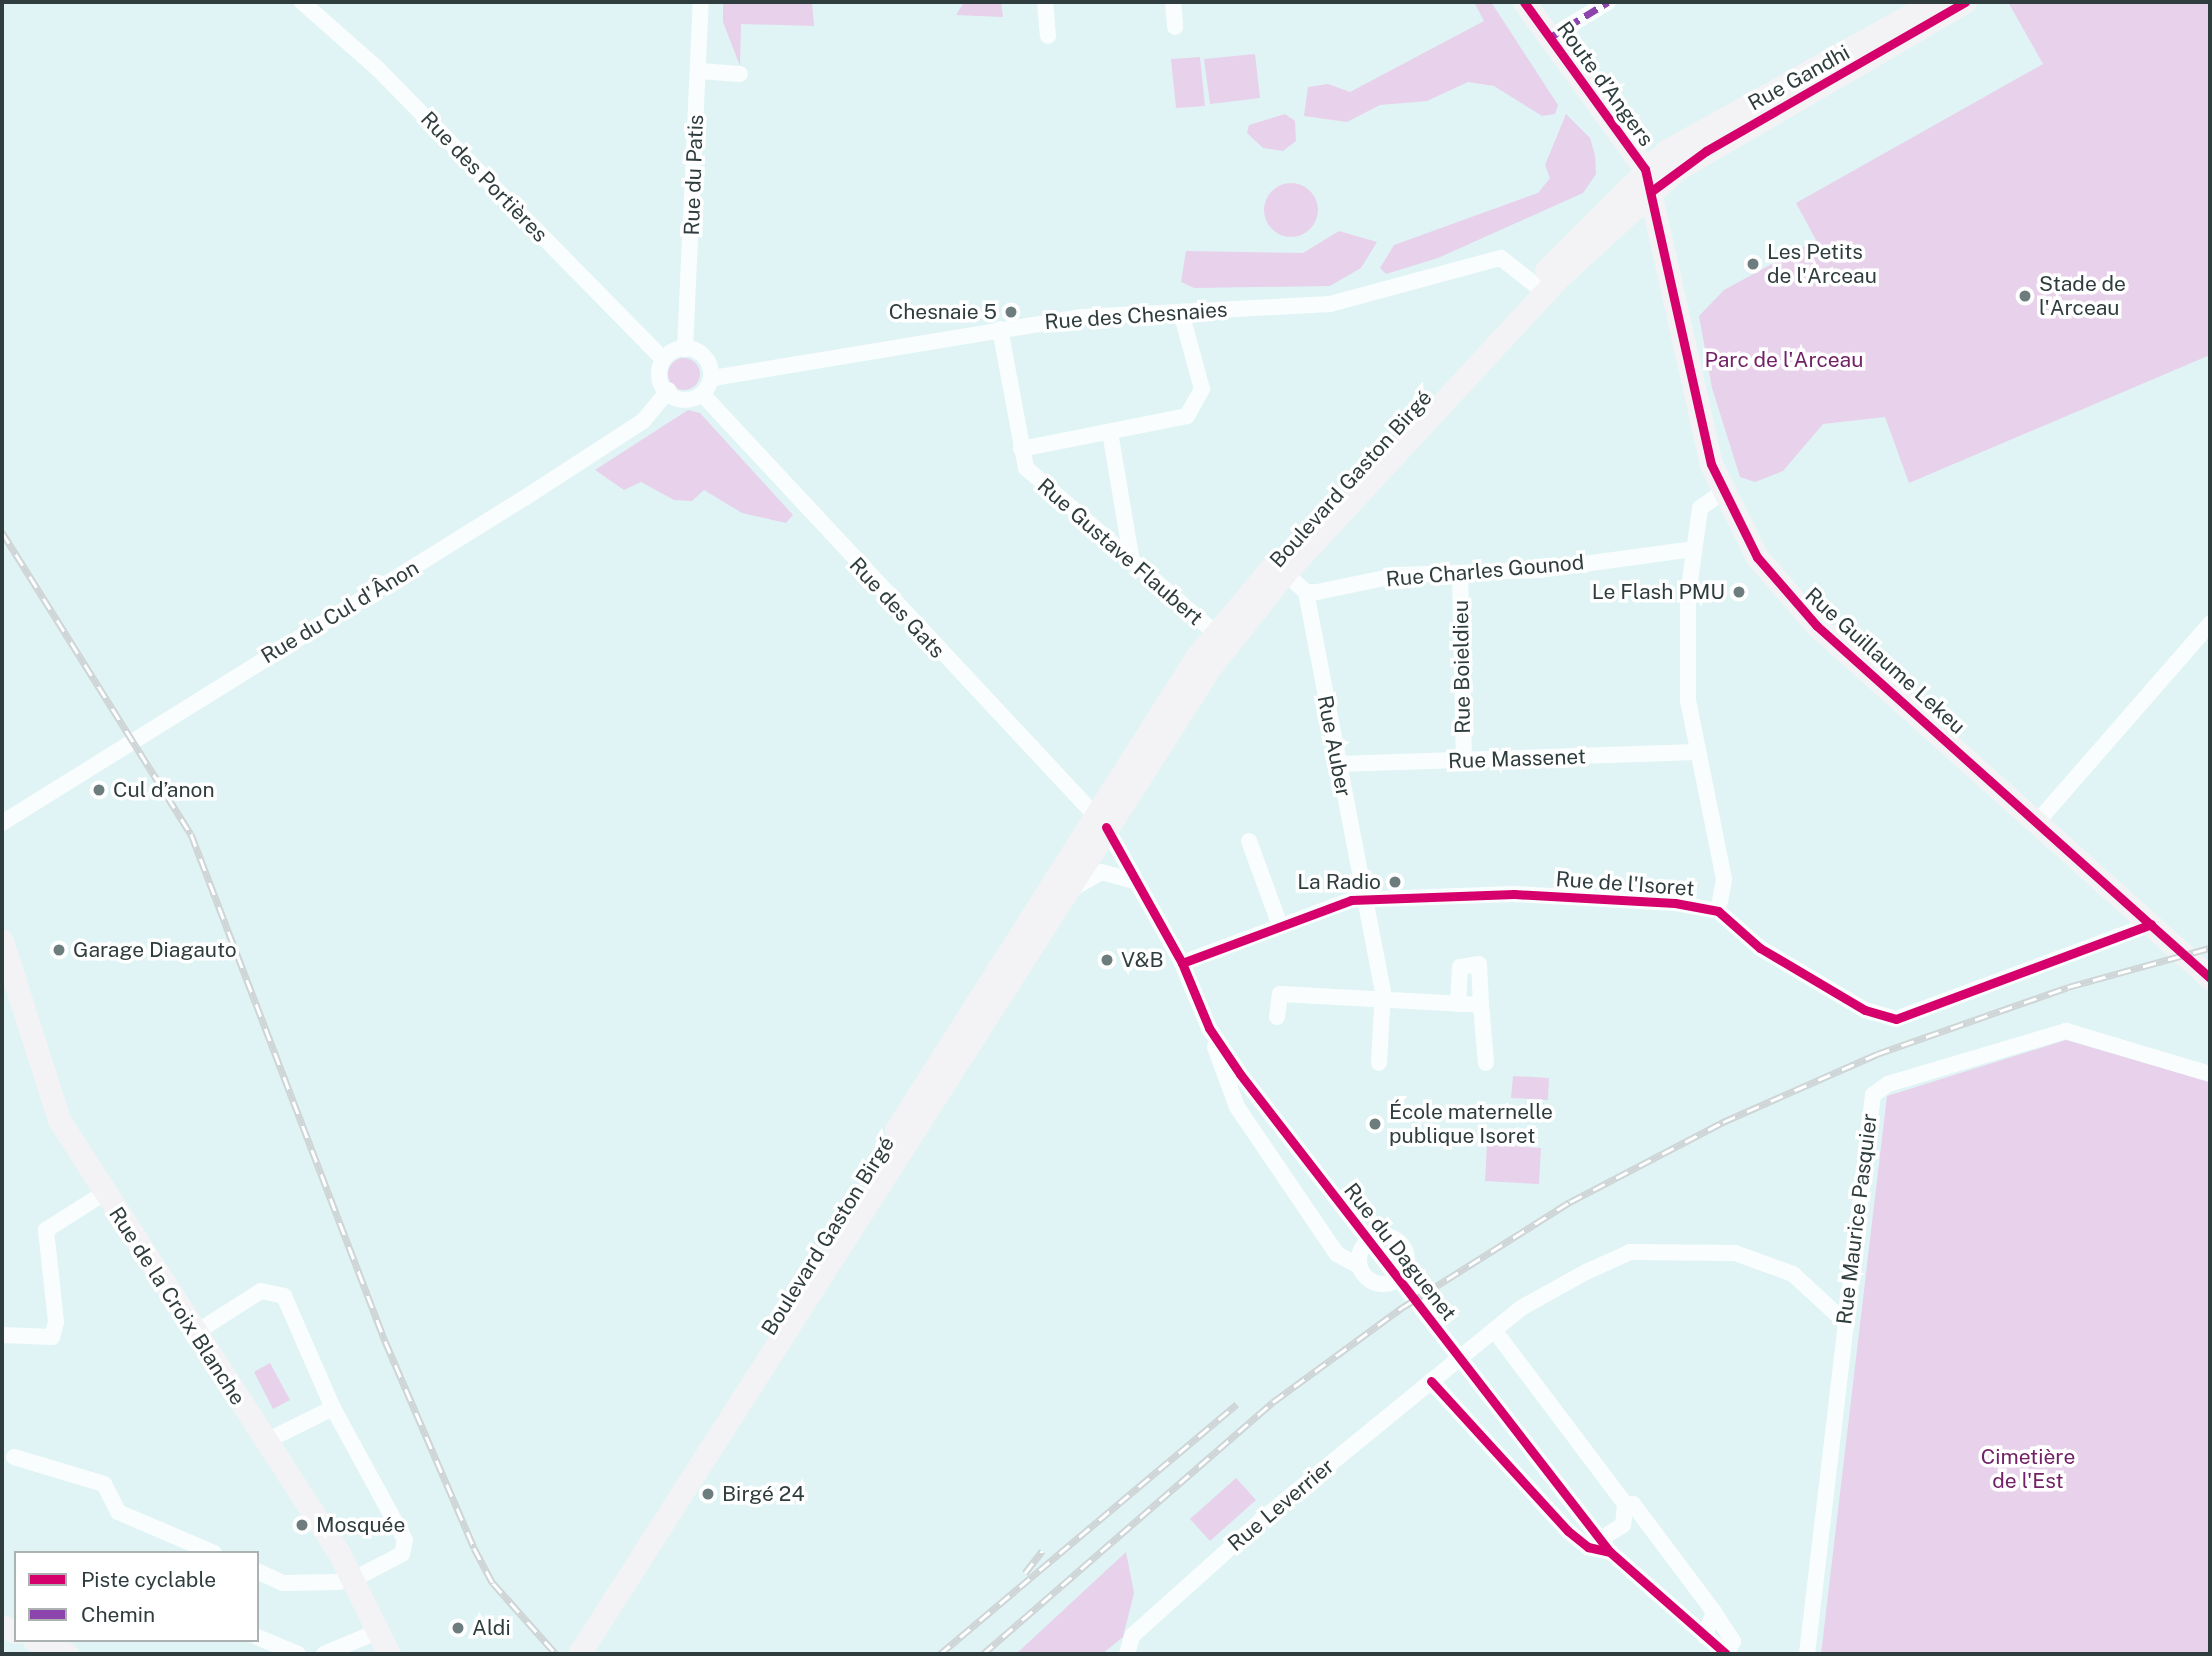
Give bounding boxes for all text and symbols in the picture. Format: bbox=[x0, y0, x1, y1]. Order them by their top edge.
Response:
street label: Route d’Angers bbox=[1551, 17, 1659, 151]
street label: Rue Gandhi bbox=[1744, 40, 1854, 116]
street label: Rue des Portières bbox=[415, 106, 553, 248]
street label: Rue du Patis bbox=[679, 114, 709, 236]
place label: Les Petits de l'Arceau bbox=[1767, 239, 1877, 289]
marker: Les Petits de l'Arceau bbox=[1745, 256, 1761, 272]
place label: Stade de l'Arceau bbox=[2039, 271, 2126, 321]
marker: Stade de l'Arceau bbox=[2017, 288, 2033, 304]
street label: Rue des Chesnaies bbox=[1044, 297, 1228, 335]
place label: Chesnaie 5 bbox=[889, 299, 997, 325]
marker: Chesnaie 5 bbox=[1003, 304, 1019, 320]
park label: Parc de l'Arceau bbox=[1704, 347, 1864, 373]
street label: Boulevard Gaston Birgé bbox=[1265, 385, 1437, 573]
street label: Rue Gustave Flaubert bbox=[1032, 473, 1208, 631]
street label: Rue Charles Gounod bbox=[1385, 550, 1585, 592]
street label: Rue des Gats bbox=[844, 552, 950, 664]
street label: Rue du Cul d'Ânon bbox=[256, 555, 424, 669]
place label: Le Flash PMU bbox=[1592, 579, 1725, 605]
street label: Rue Guillaume Lekeu bbox=[1800, 582, 1970, 740]
marker: Le Flash PMU bbox=[1731, 584, 1747, 600]
street label: Rue Boieldieu bbox=[1448, 600, 1476, 734]
street label: Rue Auber bbox=[1312, 693, 1356, 799]
street label: Rue Massenet bbox=[1448, 744, 1586, 774]
place label: Cul d’anon bbox=[113, 777, 215, 803]
marker: Cul d’anon bbox=[91, 782, 107, 798]
street label: Rue de l'Isoret bbox=[1555, 867, 1695, 901]
place label: La Radio bbox=[1297, 869, 1381, 895]
marker: La Radio bbox=[1387, 874, 1403, 890]
place label: Garage Diagauto bbox=[73, 937, 237, 963]
marker: Garage Diagauto bbox=[51, 942, 67, 958]
place label: V&B bbox=[1121, 947, 1164, 973]
marker: V&B bbox=[1099, 952, 1115, 968]
place label: École maternelle publique Isoret bbox=[1389, 1099, 1553, 1149]
street label: Rue Maurice Pasquier bbox=[1832, 1112, 1882, 1326]
marker: École maternelle publique Isoret bbox=[1367, 1116, 1383, 1132]
street label: Boulevard Gaston Birgé bbox=[756, 1132, 900, 1340]
street label: Rue du Daguenet bbox=[1338, 1178, 1462, 1326]
street label: Rue de la Croix Blanche bbox=[103, 1202, 251, 1410]
park label: Cimetière de l'Est bbox=[1981, 1444, 2075, 1494]
street label: Rue Leverrier bbox=[1223, 1453, 1339, 1557]
place label: Birgé 24 bbox=[722, 1481, 805, 1507]
marker: Birgé 24 bbox=[700, 1486, 716, 1502]
place label: Mosquée bbox=[316, 1512, 405, 1538]
marker: Mosquée bbox=[294, 1517, 310, 1533]
legend bbox=[14, 1551, 259, 1642]
text: Piste cyclable bbox=[81, 1567, 216, 1592]
text: Chemin bbox=[81, 1602, 155, 1627]
place label: Aldi bbox=[472, 1615, 511, 1641]
marker: Aldi bbox=[450, 1620, 466, 1636]

